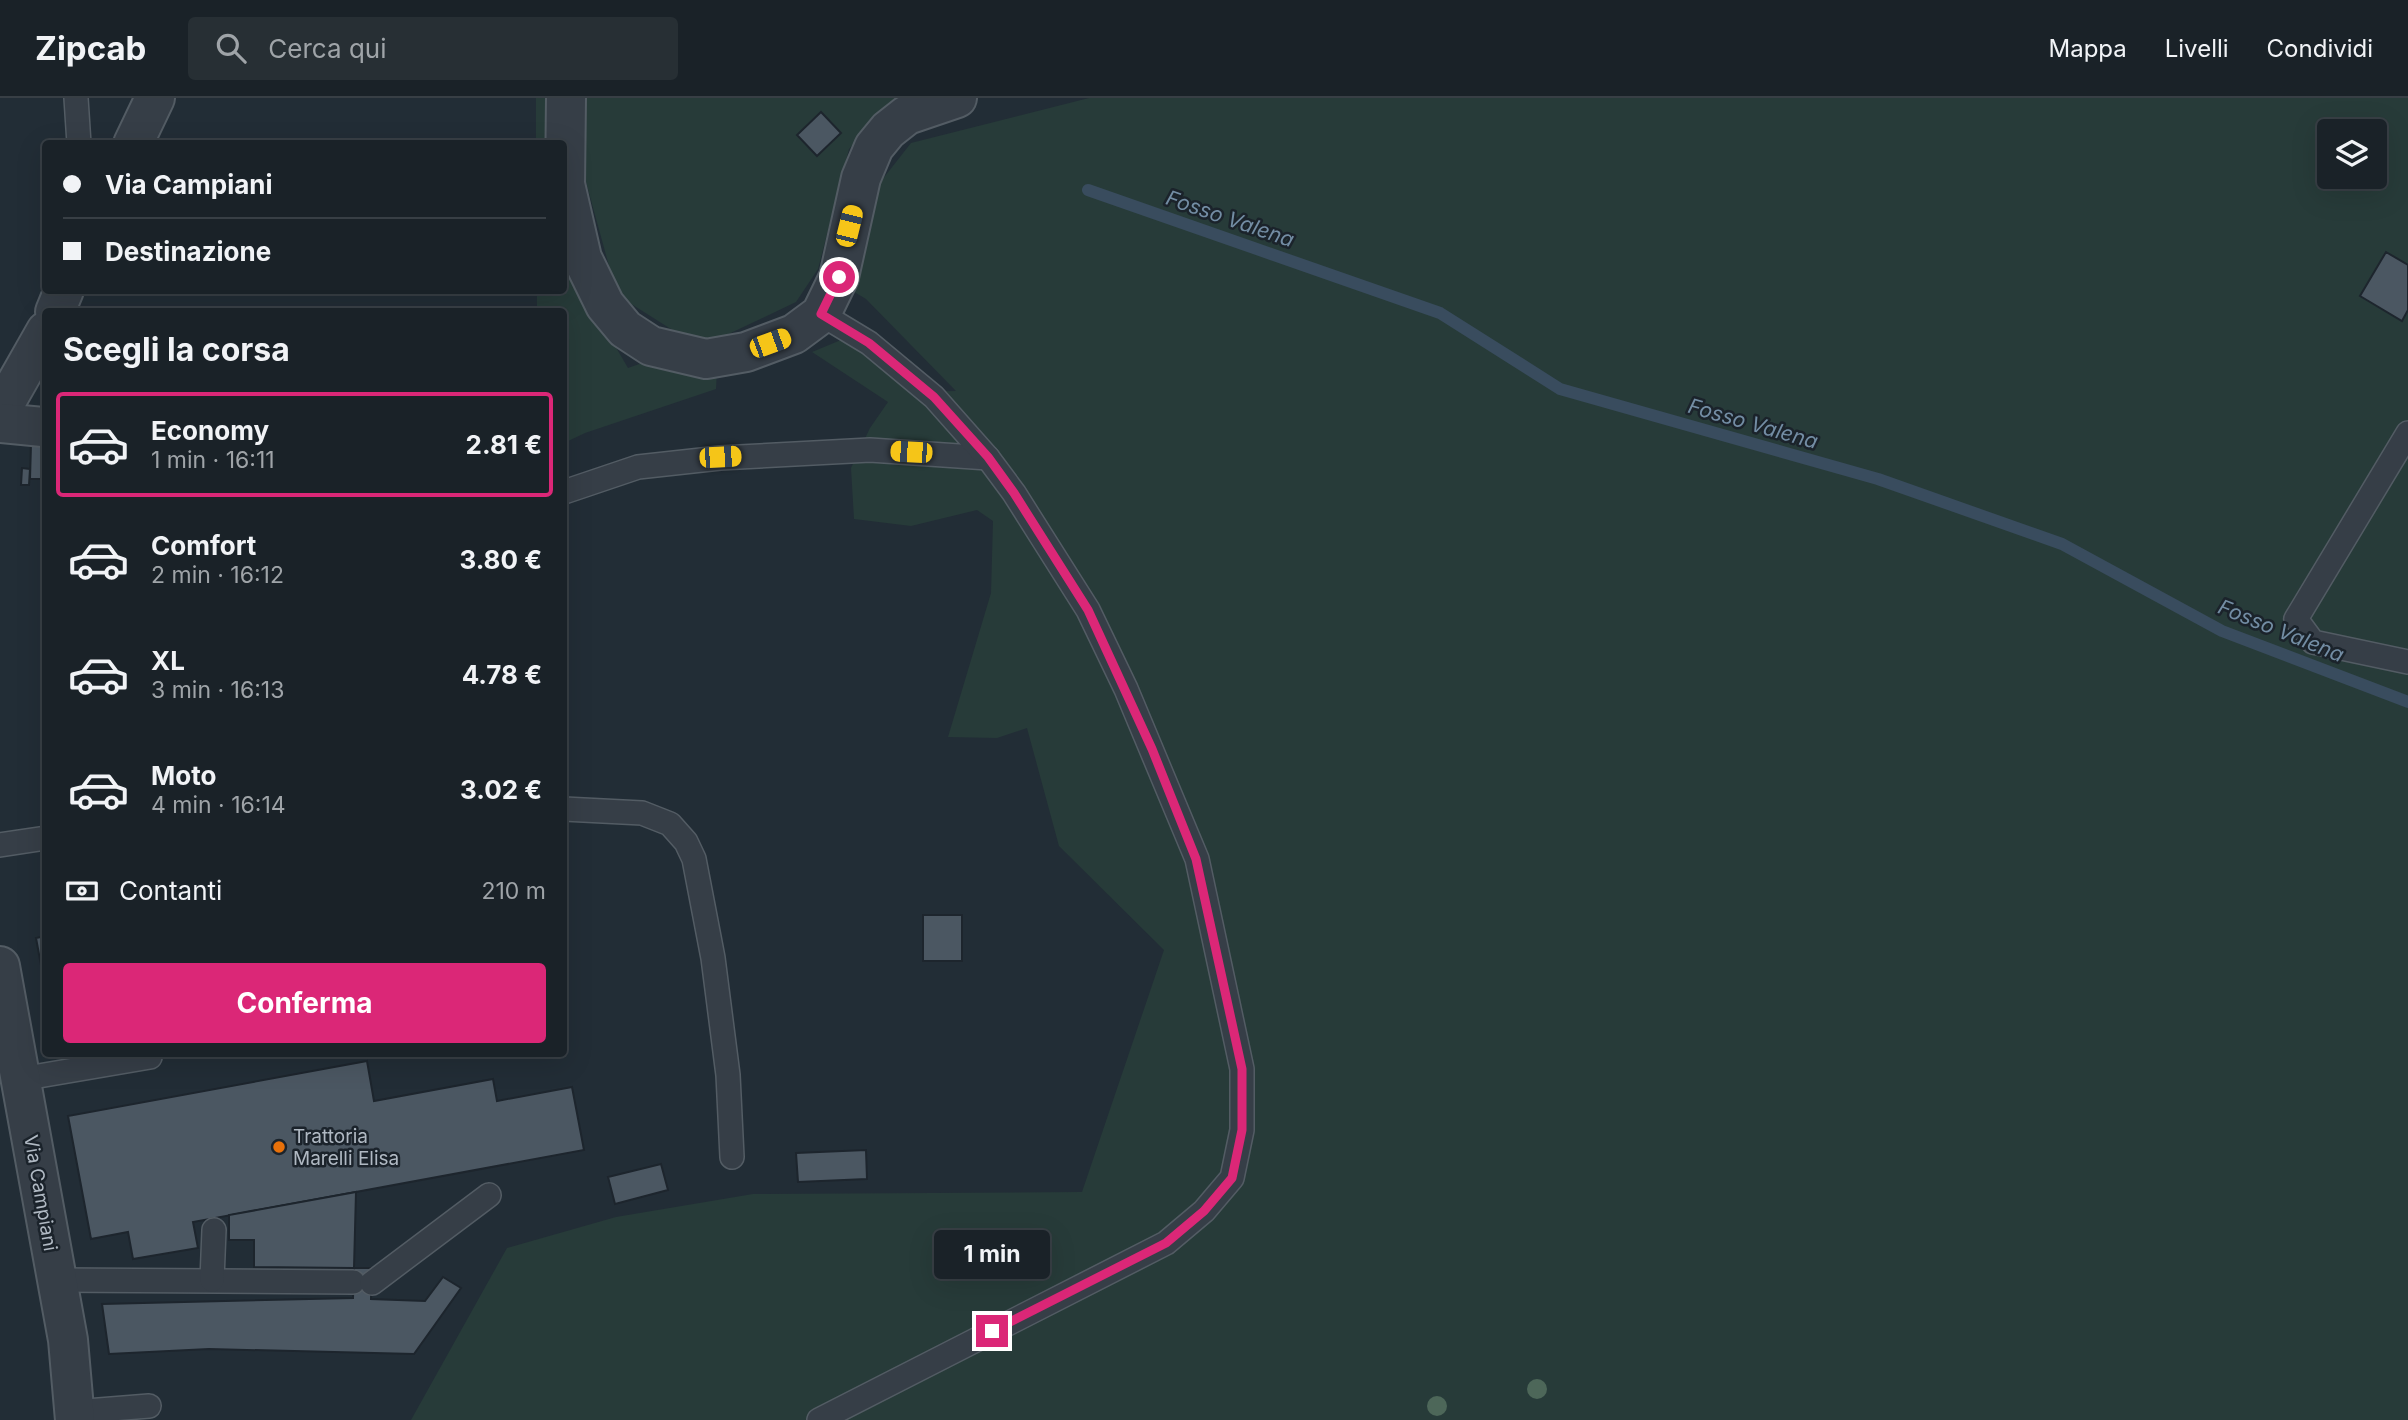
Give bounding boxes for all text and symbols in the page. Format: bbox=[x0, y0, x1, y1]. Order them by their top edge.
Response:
search box bbox=[188, 17, 678, 80]
text: Zipcab bbox=[35, 28, 146, 68]
icon: search bbox=[212, 29, 250, 67]
text: Cerca qui bbox=[268, 33, 386, 64]
text: Mappa bbox=[2048, 34, 2127, 63]
text: Livelli bbox=[2165, 34, 2229, 63]
text: Condividi bbox=[2267, 34, 2373, 63]
map controls bbox=[2317, 119, 2387, 189]
button: layers bbox=[2317, 119, 2387, 189]
text: Via Campiani bbox=[105, 169, 273, 200]
water label: Fosso Valena bbox=[1163, 185, 1298, 252]
car bbox=[834, 203, 865, 249]
text: Destinazione bbox=[105, 236, 271, 267]
route start bbox=[823, 261, 855, 293]
car bbox=[747, 326, 794, 360]
text: Scegli la corsa bbox=[63, 330, 290, 369]
water label: Fosso Valena bbox=[1685, 393, 1821, 454]
icon: car bbox=[67, 413, 130, 476]
text: Economy bbox=[151, 415, 269, 446]
text: 2.81 € bbox=[466, 429, 542, 460]
car bbox=[890, 440, 933, 464]
car bbox=[699, 445, 742, 469]
text: 1 min · 16:11 bbox=[151, 446, 275, 474]
icon: car bbox=[67, 528, 130, 591]
text: Comfort bbox=[151, 530, 256, 561]
text: 3.80 € bbox=[459, 544, 542, 575]
text: 2 min · 16:12 bbox=[151, 561, 284, 589]
water label: Fosso Valena bbox=[2215, 594, 2348, 667]
icon: car bbox=[67, 643, 130, 706]
text: XL bbox=[151, 645, 185, 676]
text: 4.78 € bbox=[462, 659, 542, 690]
text: 3 min · 16:13 bbox=[151, 676, 284, 704]
icon: car bbox=[67, 758, 130, 821]
text: Moto bbox=[151, 760, 216, 791]
text: 3.02 € bbox=[460, 774, 542, 805]
text: 4 min · 16:14 bbox=[151, 791, 286, 819]
icon: cash bbox=[63, 872, 101, 910]
text: Contanti bbox=[119, 875, 222, 906]
text: 210 m bbox=[481, 877, 546, 905]
button: Conferma bbox=[63, 963, 546, 1043]
place label: Trattoria Marelli Elisa bbox=[293, 1125, 399, 1170]
street label: Via Campiani bbox=[19, 1133, 62, 1253]
marker: Trattoria Marelli Elisa bbox=[271, 1139, 287, 1155]
callout: 1 min bbox=[934, 1230, 1050, 1278]
text: 1 min bbox=[964, 1240, 1020, 1268]
route end bbox=[976, 1315, 1008, 1347]

